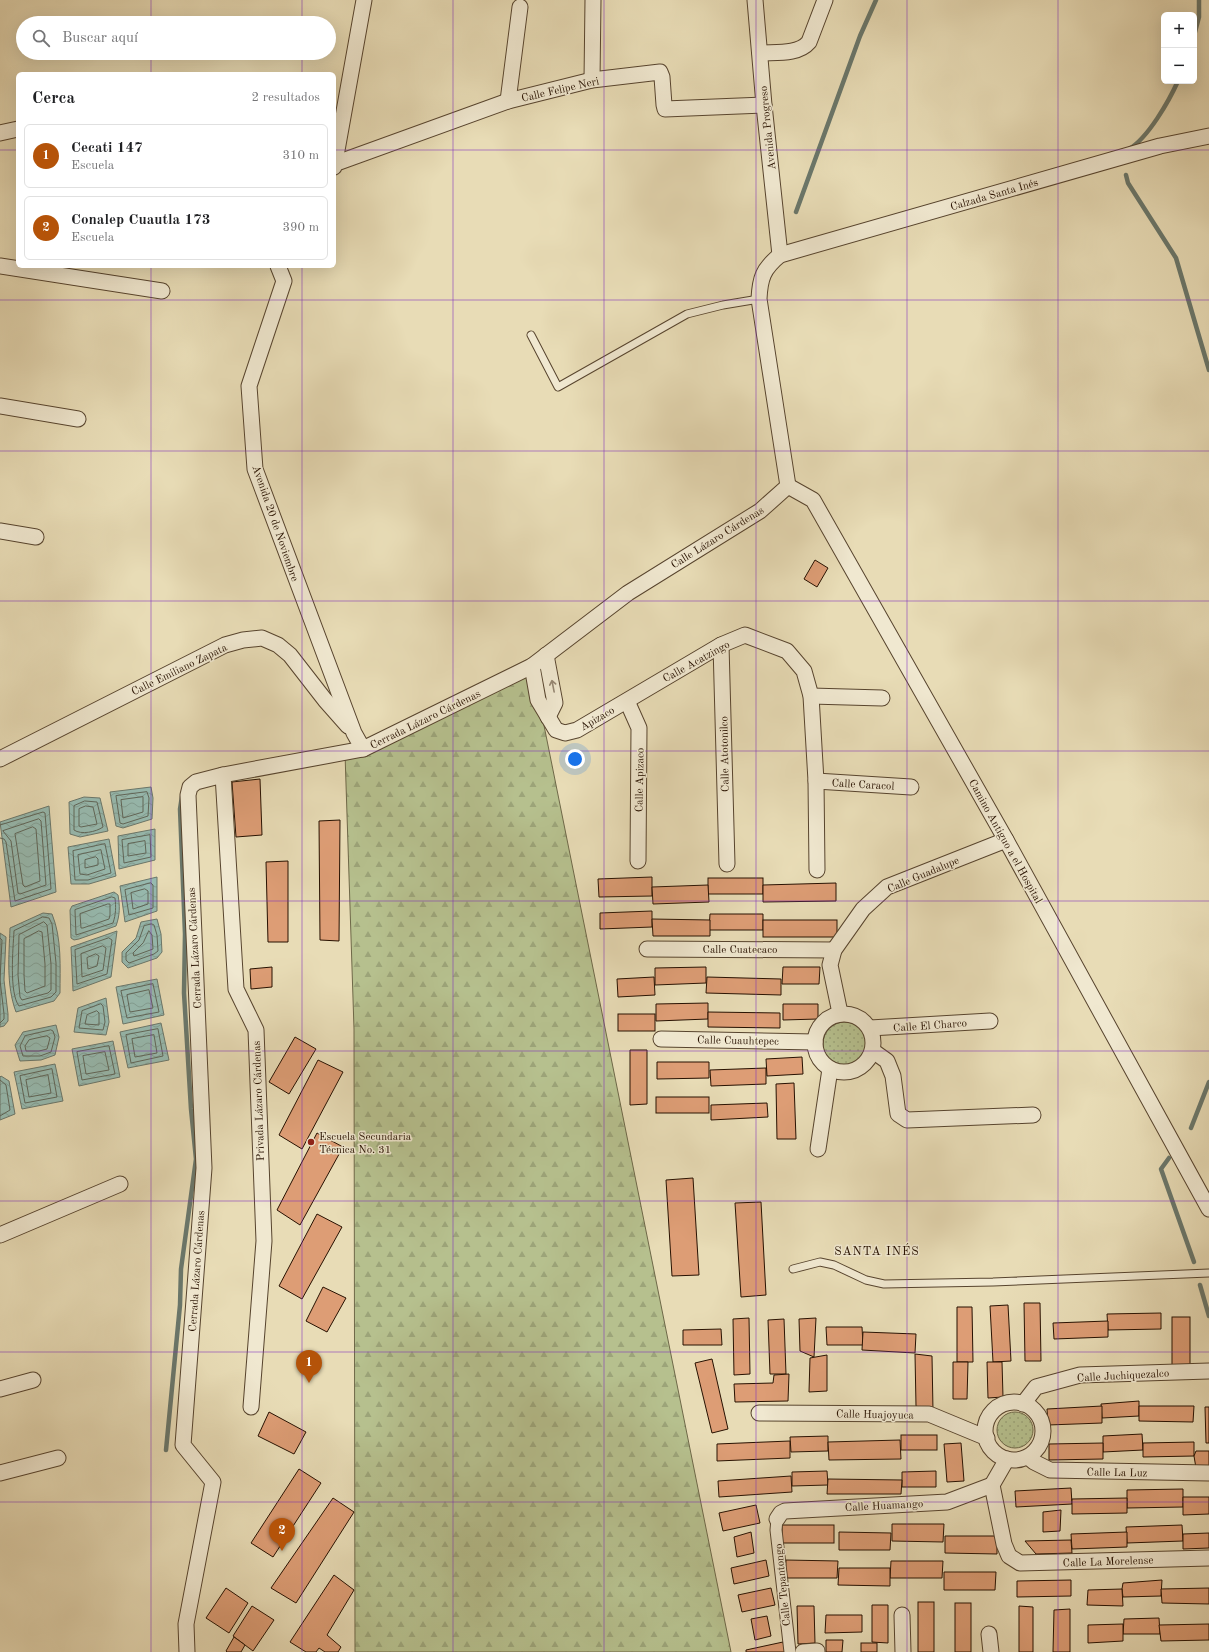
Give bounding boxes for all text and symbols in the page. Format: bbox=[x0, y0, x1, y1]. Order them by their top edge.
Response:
map controls bbox=[1161, 12, 1197, 84]
button: + bbox=[1161, 12, 1197, 48]
search box bbox=[16, 16, 336, 60]
icon: search bbox=[30, 27, 52, 49]
text: Buscar aquí bbox=[62, 31, 138, 46]
button: − bbox=[1161, 48, 1197, 84]
street label: Calle Felipe Neri bbox=[520, 76, 600, 105]
street label: Avenida Progreso bbox=[759, 85, 778, 170]
text: Cerca bbox=[32, 90, 75, 107]
text: 2 resultados bbox=[252, 91, 320, 104]
text: Cecati 147 bbox=[71, 141, 143, 156]
text: 1 bbox=[42, 149, 50, 162]
text: 310 m bbox=[282, 149, 319, 162]
text: Escuela bbox=[71, 159, 114, 172]
street label: Calzada Santa Inés bbox=[949, 178, 1040, 213]
text: Conalep Cuautla 173 bbox=[71, 213, 211, 228]
text: 2 bbox=[42, 221, 50, 234]
text: 390 m bbox=[282, 221, 319, 234]
text: Escuela bbox=[71, 231, 114, 244]
street label: Avenida 20 de Noviembre bbox=[249, 464, 300, 583]
street label: Calle Lázaro Cárdenas bbox=[669, 505, 766, 571]
street label: Calle Acatzingo bbox=[661, 639, 732, 685]
street label: Calle Emiliano Zapata bbox=[130, 642, 230, 698]
one-way arrow bbox=[548, 680, 556, 693]
street label: Cerrada Lázaro Cárdenas bbox=[369, 689, 483, 752]
street label: Apizaco bbox=[579, 705, 617, 733]
street label: Calle Atotonilco bbox=[719, 716, 732, 792]
street label: Calle Apizaco bbox=[634, 748, 647, 812]
your location bbox=[565, 749, 585, 769]
street label: Calle Caracol bbox=[831, 778, 895, 793]
street label: Camino Antiguo a el Hospital bbox=[966, 778, 1043, 906]
street label: Calle Guadalupe bbox=[886, 855, 961, 895]
street label: Cerrada Lázaro Cárdenas bbox=[187, 887, 204, 1009]
street label: Calle Cuatecaco bbox=[703, 945, 777, 956]
street label: Calle El Charco bbox=[893, 1018, 967, 1035]
street label: Calle Cuauhtepec bbox=[697, 1035, 779, 1048]
street label: Privada Lázaro Cárdenas bbox=[252, 1040, 267, 1161]
place label: Escuela Secundaria Técnica No. 31 bbox=[319, 1132, 412, 1156]
marker: Escuela Secundaria Técnica No. 31 bbox=[306, 1137, 316, 1147]
street label: Cerrada Lázaro Cárdenas bbox=[188, 1210, 207, 1332]
district label: SANTA INÉS bbox=[834, 1243, 920, 1258]
pin: 1 bbox=[296, 1350, 322, 1383]
street label: Calle Juchiquezalco bbox=[1077, 1369, 1170, 1384]
street label: Calle Huajoyuca bbox=[836, 1409, 915, 1422]
street label: Calle La Luz bbox=[1086, 1467, 1148, 1480]
street label: Calle Huamango bbox=[845, 1499, 924, 1514]
pin: 2 bbox=[269, 1518, 295, 1551]
street label: Calle Tepantongo bbox=[774, 1543, 793, 1627]
street label: Calle La Morelense bbox=[1062, 1555, 1154, 1570]

